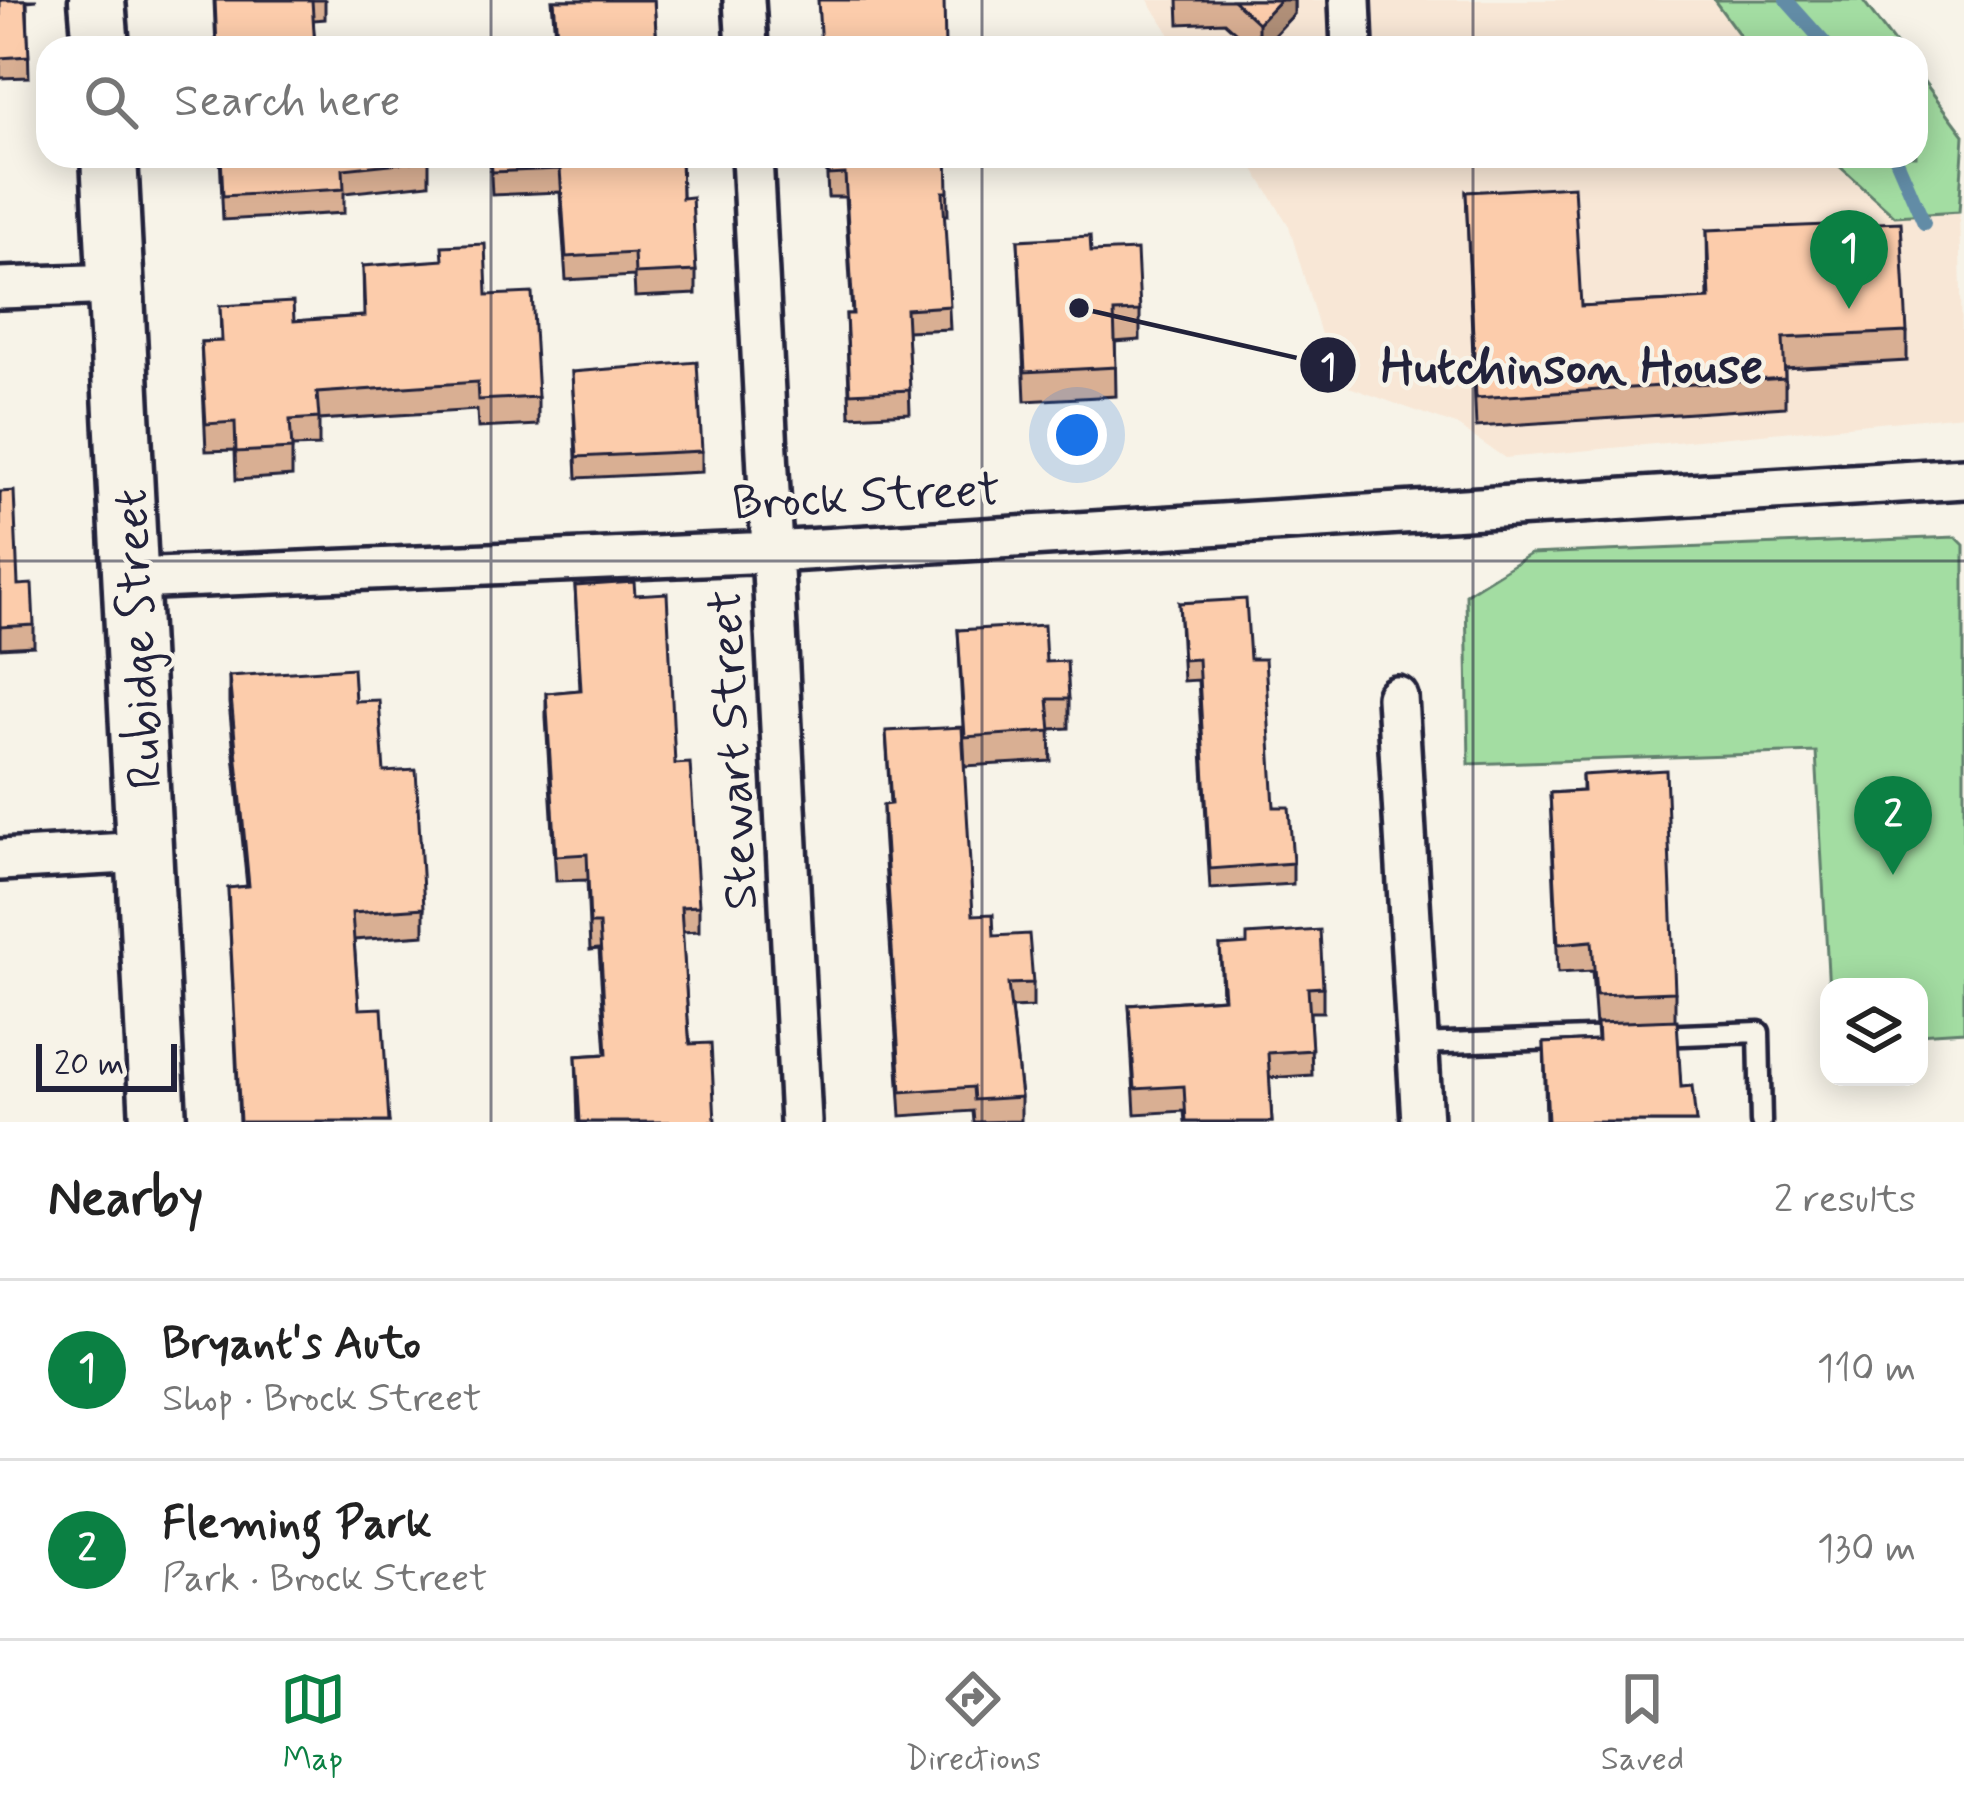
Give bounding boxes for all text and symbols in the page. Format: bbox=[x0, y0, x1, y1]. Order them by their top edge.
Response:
search box bbox=[36, 36, 1928, 168]
icon: search bbox=[78, 69, 144, 135]
text: Search here bbox=[174, 73, 401, 132]
pin: 1 bbox=[1810, 210, 1888, 309]
callout: Hutchinson House bbox=[1298, 322, 1786, 409]
text: Hutchinson House bbox=[1381, 336, 1763, 402]
text: 1 bbox=[1320, 345, 1336, 392]
your location bbox=[1047, 405, 1107, 465]
street label: Brock Street bbox=[731, 459, 1002, 536]
street label: Rubidge Street bbox=[100, 487, 179, 791]
street label: Stewart Street bbox=[695, 588, 774, 912]
pin: 2 bbox=[1854, 776, 1932, 875]
map controls bbox=[1820, 978, 1928, 1086]
button: layers bbox=[1820, 978, 1928, 1086]
scale bar bbox=[36, 1038, 177, 1091]
text: 20 m bbox=[54, 1043, 124, 1087]
text: Nearby bbox=[48, 1167, 203, 1233]
text: 2 results bbox=[1774, 1175, 1916, 1226]
text: Bryant's Auto bbox=[162, 1315, 421, 1374]
text: 1 bbox=[78, 1344, 96, 1395]
text: 110 m bbox=[1817, 1344, 1916, 1395]
text: Shop · Brock Street bbox=[162, 1374, 481, 1425]
text: Fleming Park bbox=[162, 1495, 432, 1554]
text: 2 bbox=[77, 1524, 97, 1575]
text: 130 m bbox=[1817, 1524, 1916, 1575]
text: Park · Brock Street bbox=[162, 1554, 487, 1605]
tab: Map bbox=[280, 1666, 346, 1782]
tab: Directions bbox=[905, 1666, 1041, 1782]
tab: Saved bbox=[1601, 1666, 1684, 1782]

